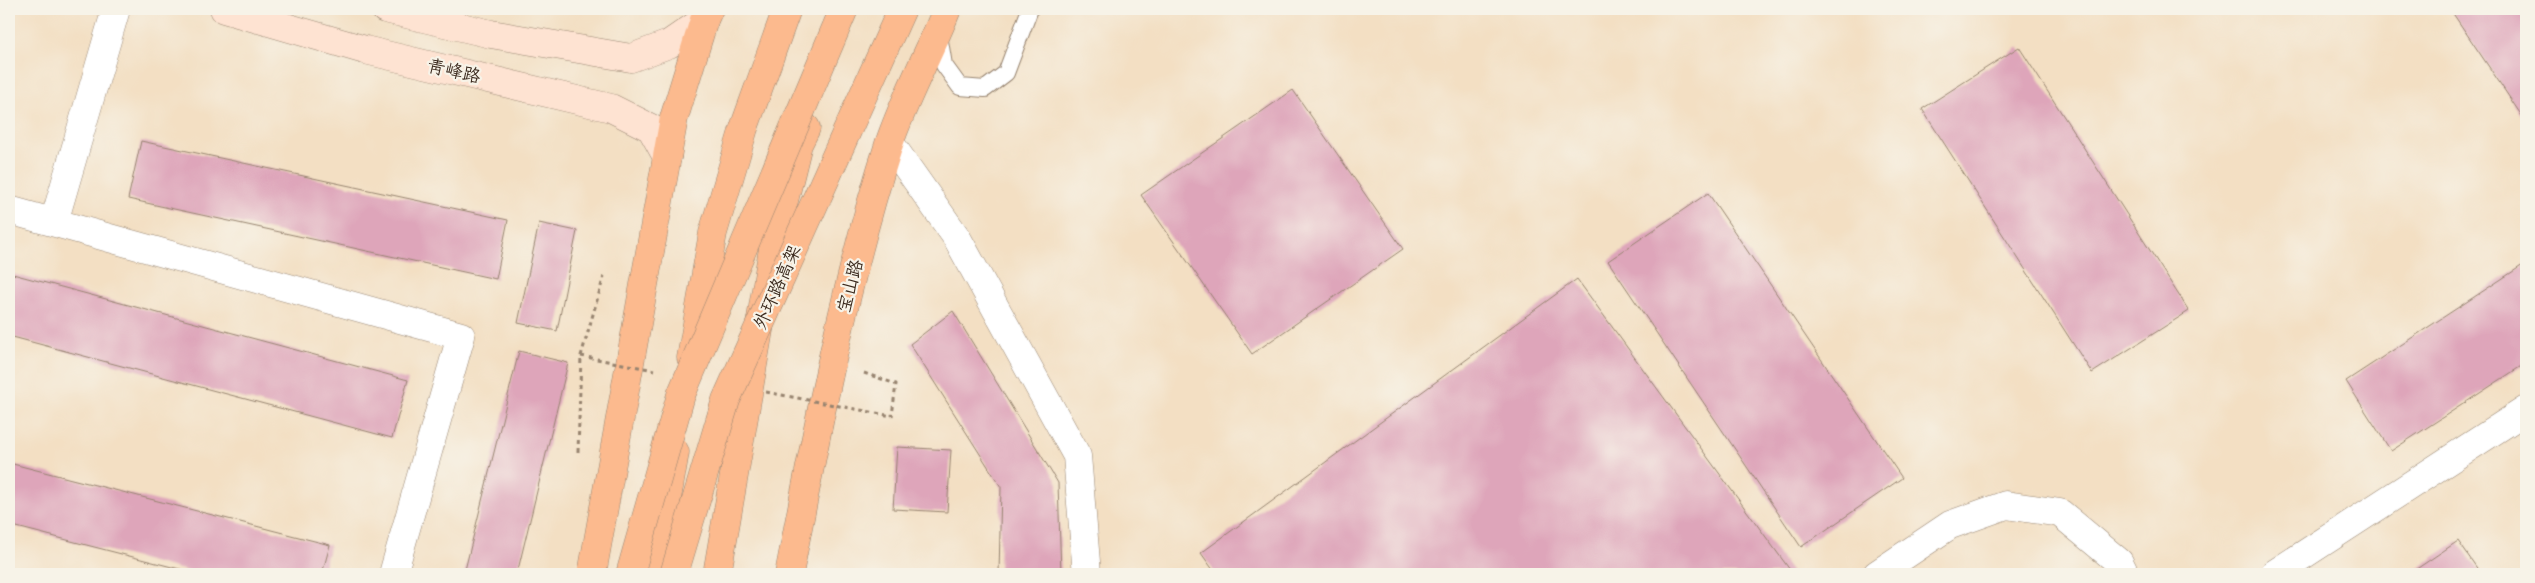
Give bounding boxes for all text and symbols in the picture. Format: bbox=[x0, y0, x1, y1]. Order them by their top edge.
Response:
street label: 青峰路 bbox=[425, 54, 483, 88]
street label: 外环路高架 bbox=[749, 241, 805, 333]
street label: 宝山路 bbox=[832, 257, 868, 315]

